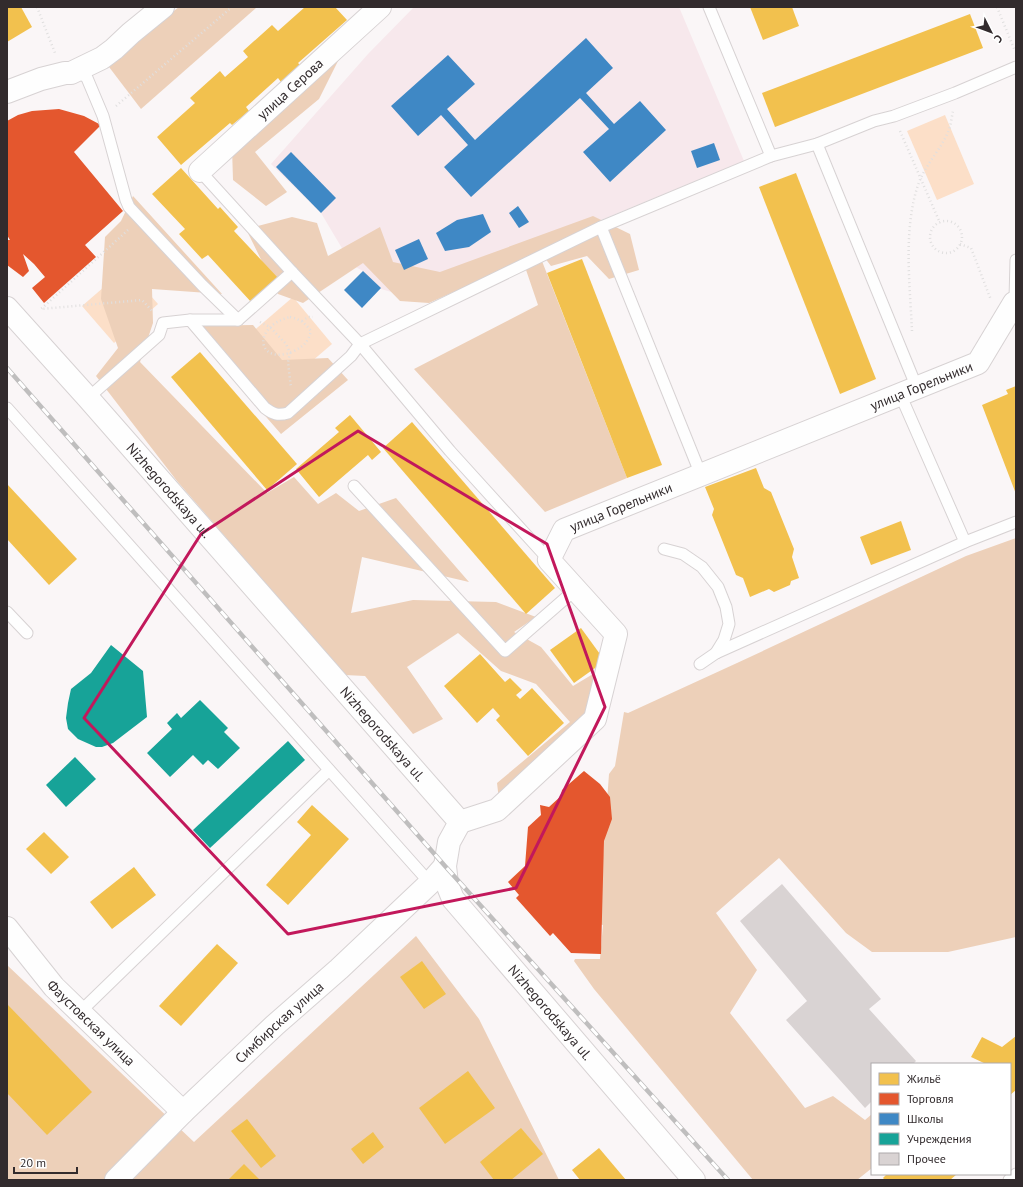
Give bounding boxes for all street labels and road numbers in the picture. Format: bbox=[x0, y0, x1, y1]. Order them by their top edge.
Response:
street label: улица Серова bbox=[253, 54, 327, 123]
street label: улица Горельники bbox=[867, 357, 975, 415]
street label: Nizhegorodskaya ul. bbox=[123, 439, 216, 542]
street label: улица Горельники bbox=[567, 478, 675, 536]
street label: Nizhegorodskaya ul. bbox=[336, 683, 429, 785]
street label: Nizhegorodskaya ul. bbox=[504, 961, 596, 1064]
street label: Фаустовская улица bbox=[43, 976, 139, 1070]
street label: Симбирская улица bbox=[231, 978, 327, 1067]

